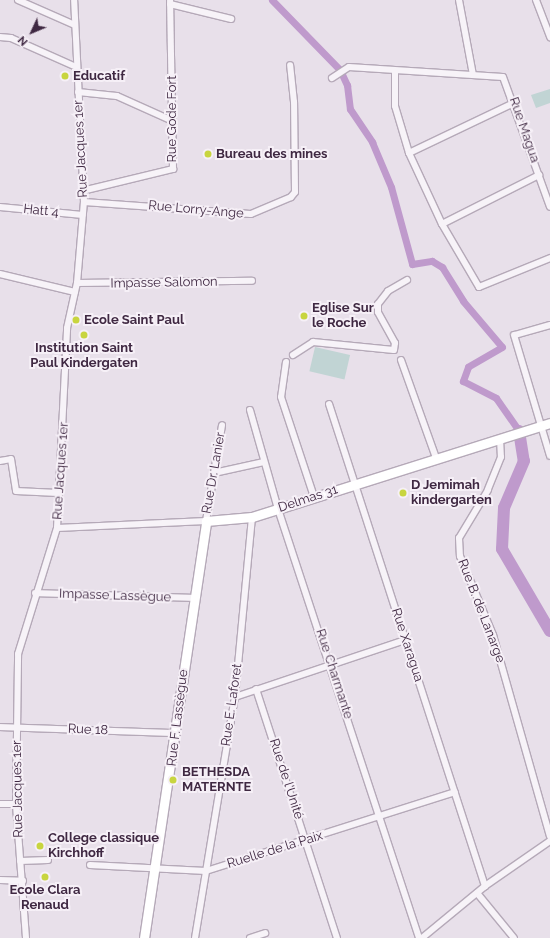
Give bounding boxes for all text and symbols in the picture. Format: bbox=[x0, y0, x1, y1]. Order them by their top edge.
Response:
north arrow bbox=[12, 12, 52, 52]
text: N bbox=[15, 33, 31, 48]
place label: Educatif bbox=[73, 68, 125, 84]
marker: Educatif bbox=[60, 71, 70, 81]
street label: Rue Gode Fort bbox=[164, 75, 180, 163]
street label: Rue Magua bbox=[506, 95, 542, 165]
street label: Rue Jacques 1er bbox=[71, 100, 91, 198]
place label: Bureau des mines bbox=[216, 146, 327, 162]
marker: Bureau des mines bbox=[203, 149, 213, 159]
street label: Rue Lorry-Ange bbox=[148, 198, 244, 222]
street label: Hatt 4 bbox=[22, 201, 60, 221]
street label: Impasse Salomon bbox=[110, 274, 218, 292]
place label: Eglise Sur le Roche bbox=[312, 301, 374, 332]
marker: Eglise Sur le Roche bbox=[299, 311, 309, 321]
place label: Ecole Saint Paul bbox=[84, 312, 184, 328]
marker: Ecole Saint Paul bbox=[71, 315, 81, 325]
marker: Institution Saint Paul Kindergaten bbox=[79, 330, 89, 340]
place label: Institution Saint Paul Kindergaten bbox=[30, 341, 138, 372]
street label: Rue Jacques 1er bbox=[50, 422, 72, 520]
street label: Rue Dr. Lanier bbox=[199, 431, 229, 515]
place label: D Jemimah kindergarten bbox=[411, 478, 492, 509]
street label: Delmas 31 bbox=[276, 482, 340, 516]
marker: D Jemimah kindergarten bbox=[398, 488, 408, 498]
street label: Rue B. de Lanarge bbox=[454, 557, 508, 665]
street label: Impasse Lassègue bbox=[59, 586, 171, 606]
street label: Rue Xaragua bbox=[388, 606, 426, 684]
street label: Rue Charmante bbox=[312, 627, 356, 721]
street label: Rue E. Laforet bbox=[218, 663, 246, 747]
street label: Rue F. Lassègue bbox=[164, 669, 192, 767]
street label: Rue 18 bbox=[68, 722, 108, 738]
street label: Rue de l'Unité bbox=[266, 737, 306, 821]
street label: Rue Jacques 1er bbox=[9, 740, 27, 838]
place label: BETHESDA MATERNTE bbox=[182, 765, 251, 796]
marker: BETHESDA MATERNTE bbox=[167, 774, 179, 786]
street label: Ruelle de la Paix bbox=[225, 828, 325, 872]
place label: College classique Kirchhoff bbox=[48, 831, 159, 862]
marker: College classique Kirchhoff bbox=[35, 841, 45, 851]
marker: Ecole Clara Renaud bbox=[40, 872, 50, 882]
place label: Ecole Clara Renaud bbox=[10, 883, 80, 914]

